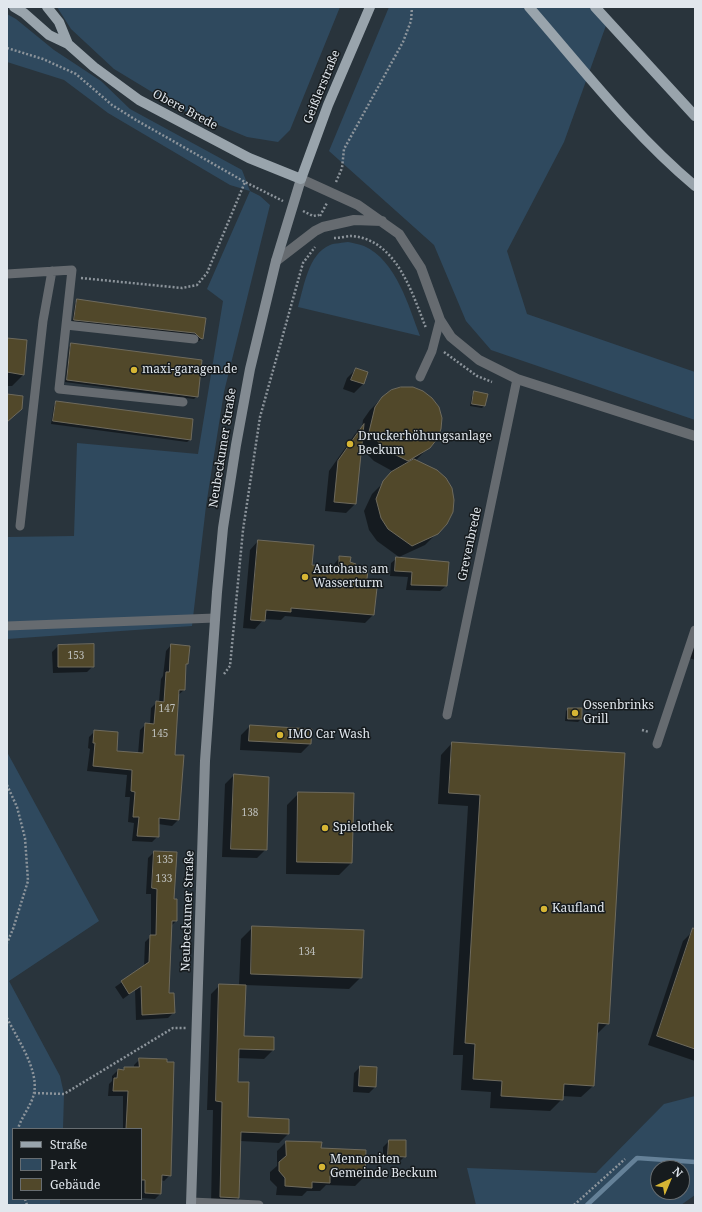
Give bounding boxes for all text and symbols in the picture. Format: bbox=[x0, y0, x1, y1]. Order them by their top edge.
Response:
street label: Geißlerstraße bbox=[301, 48, 343, 126]
street label: Obere Brede bbox=[150, 87, 220, 133]
place label: maxi-garagen.de bbox=[142, 363, 237, 377]
marker: maxi-garagen.de bbox=[129, 365, 139, 375]
street label: Neubeckumer Straße bbox=[206, 387, 240, 509]
place label: Druckerhöhungsanlage Beckum bbox=[358, 430, 492, 458]
marker: Druckerhöhungsanlage Beckum bbox=[345, 439, 355, 449]
street label: Grevenbrede bbox=[455, 506, 485, 582]
place label: Autohaus am Wasserturm bbox=[313, 563, 389, 591]
marker: Autohaus am Wasserturm bbox=[300, 572, 310, 582]
house number: 153 bbox=[68, 650, 84, 662]
place label: Ossenbrinks Grill bbox=[583, 699, 654, 727]
house number: 147 bbox=[159, 703, 175, 715]
marker: Ossenbrinks Grill bbox=[570, 708, 580, 718]
house number: 145 bbox=[152, 728, 168, 740]
place label: IMO Car Wash bbox=[288, 728, 370, 742]
marker: IMO Car Wash bbox=[275, 730, 285, 740]
house number: 138 bbox=[242, 807, 258, 819]
place label: Spielothek bbox=[333, 821, 393, 835]
marker: Spielothek bbox=[320, 823, 330, 833]
street label: Neubeckumer Straße bbox=[179, 850, 197, 972]
house number: 135 bbox=[157, 854, 173, 866]
house number: 133 bbox=[156, 873, 172, 885]
place label: Kaufland bbox=[552, 902, 605, 916]
marker: Kaufland bbox=[539, 904, 549, 914]
house number: 134 bbox=[299, 946, 315, 958]
legend bbox=[12, 1128, 142, 1200]
text: Straße bbox=[50, 1136, 87, 1153]
place label: Mennoniten Gemeinde Beckum bbox=[330, 1153, 437, 1181]
text: Park bbox=[50, 1156, 77, 1173]
north arrow bbox=[650, 1160, 690, 1200]
marker: Mennoniten Gemeinde Beckum bbox=[317, 1162, 327, 1172]
text: N bbox=[670, 1163, 686, 1180]
text: Gebäude bbox=[50, 1176, 101, 1193]

